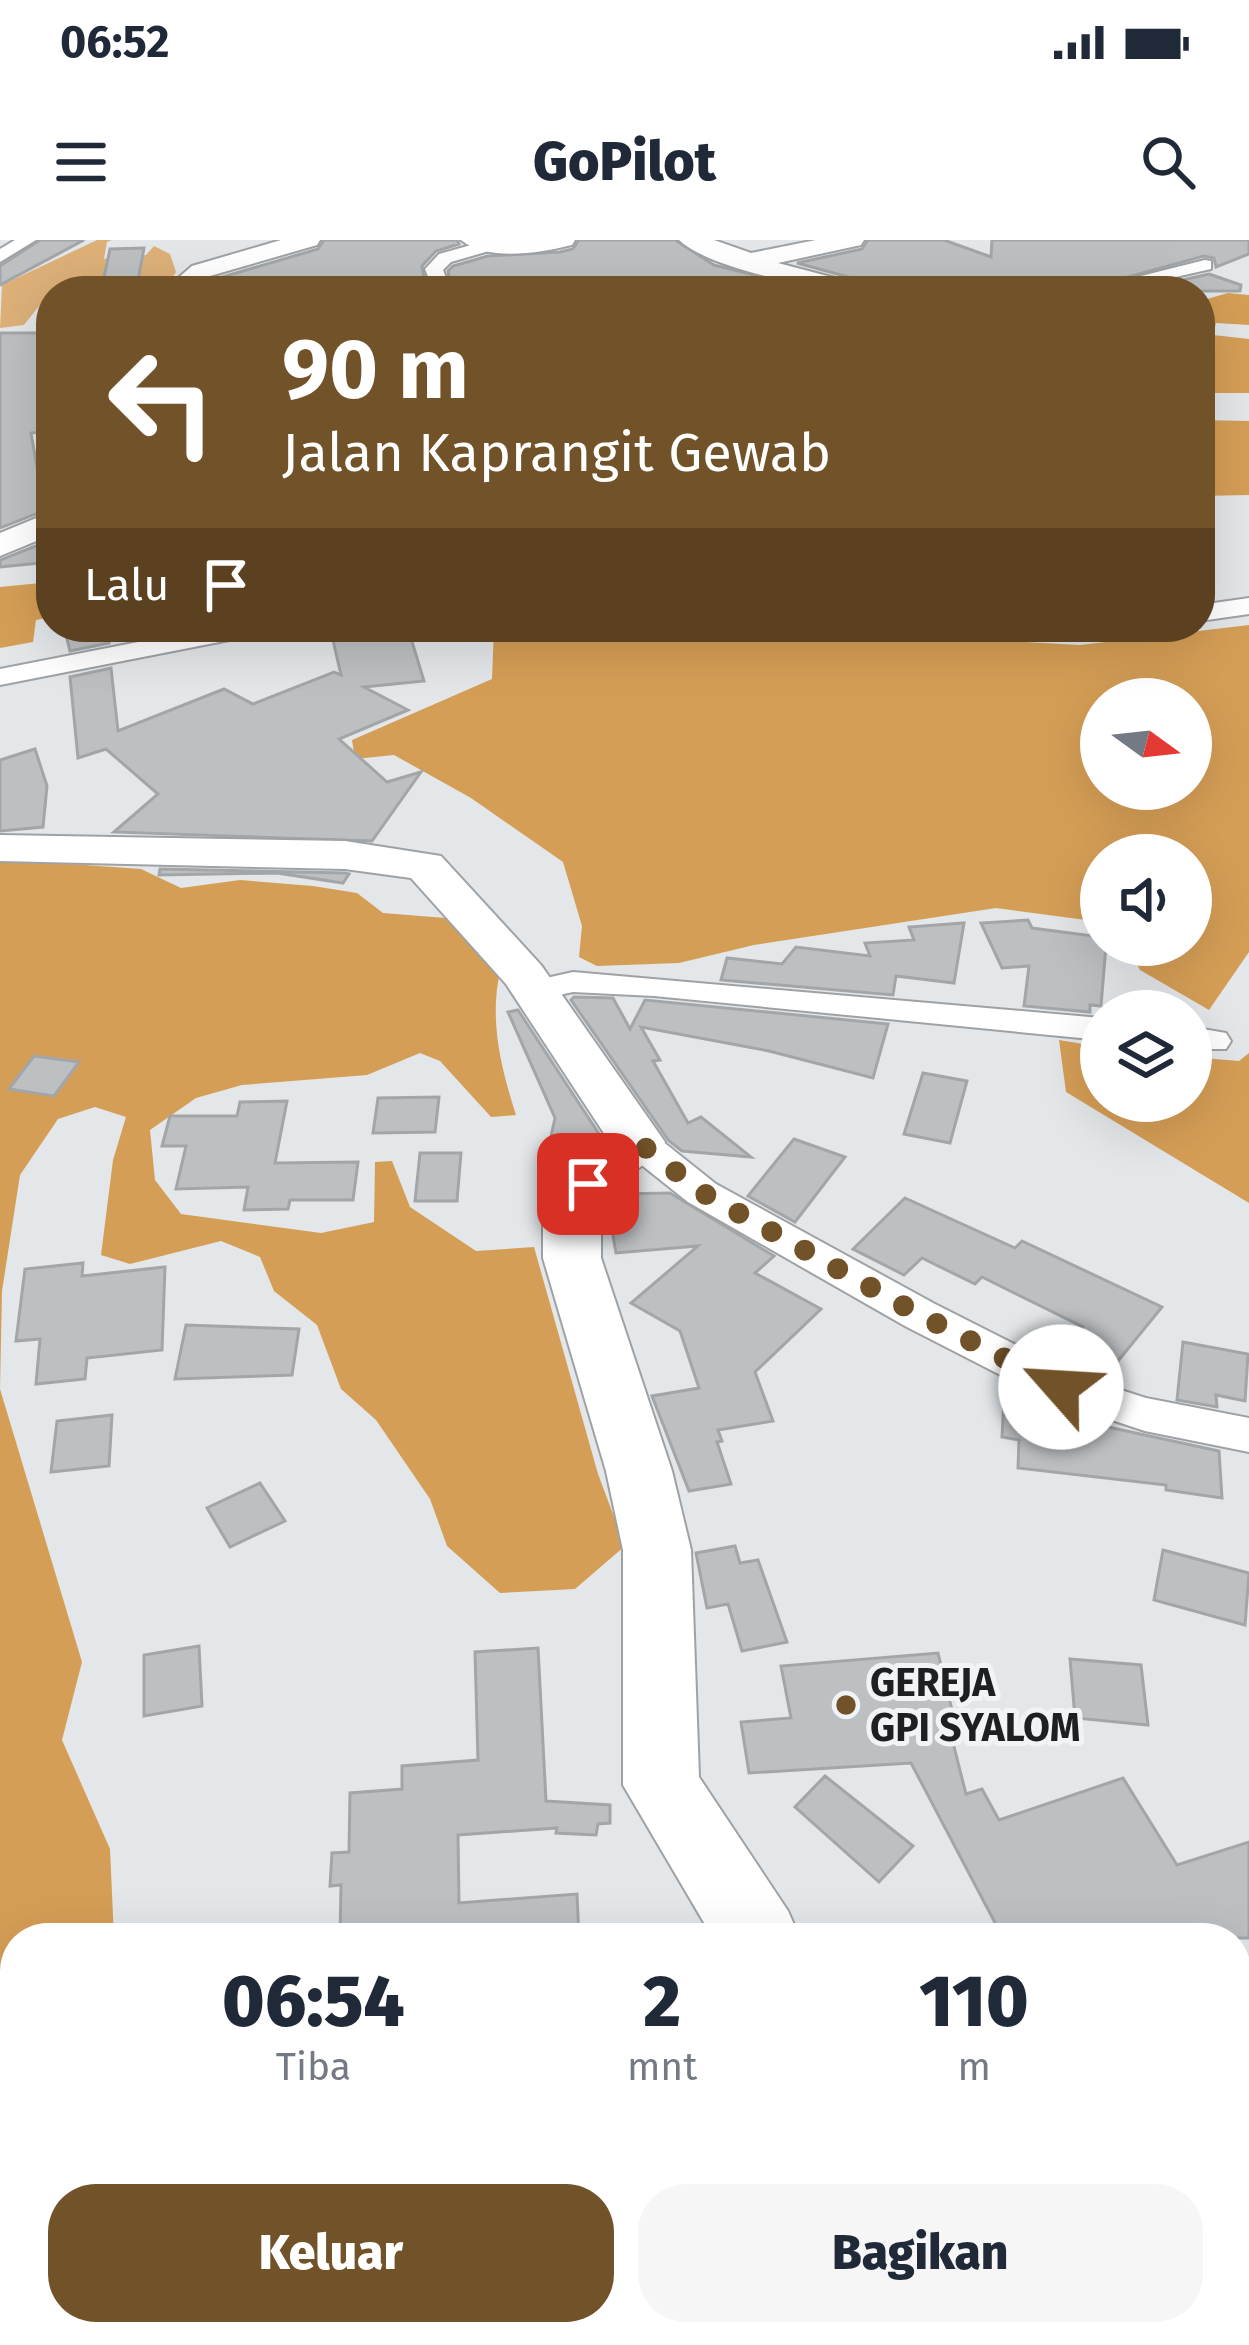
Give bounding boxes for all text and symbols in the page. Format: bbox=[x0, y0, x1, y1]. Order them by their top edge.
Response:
text: 06:52 bbox=[60, 15, 170, 69]
icon: menu bbox=[48, 129, 114, 195]
icon: search bbox=[1135, 129, 1201, 195]
text: GoPilot bbox=[533, 130, 716, 194]
text: 90 m bbox=[282, 319, 469, 420]
icon: left bbox=[84, 324, 240, 480]
text: Jalan Kaprangit Gewab bbox=[282, 421, 831, 485]
icon: arrive bbox=[193, 552, 259, 618]
text: Lalu bbox=[84, 558, 169, 612]
north arrow bbox=[1080, 678, 1212, 810]
map controls bbox=[1080, 678, 1212, 1122]
button: sound bbox=[1080, 834, 1212, 966]
button: layers bbox=[1080, 990, 1212, 1122]
pin bbox=[537, 1133, 639, 1235]
icon: arrive bbox=[555, 1151, 621, 1217]
position arrow bbox=[998, 1324, 1124, 1450]
place label: GEREJA GPI SYALOM bbox=[870, 1660, 1080, 1751]
marker: GEREJA GPI SYALOM bbox=[833, 1692, 859, 1718]
text: 06:54 bbox=[222, 1959, 405, 2045]
text: 2 bbox=[643, 1959, 681, 2045]
text: 110 bbox=[919, 1959, 1029, 2045]
text: Tiba bbox=[276, 2044, 351, 2090]
text: mnt bbox=[627, 2044, 697, 2090]
text: m bbox=[957, 2044, 991, 2090]
button: Keluar bbox=[48, 2184, 614, 2322]
button: Bagikan bbox=[638, 2184, 1203, 2322]

